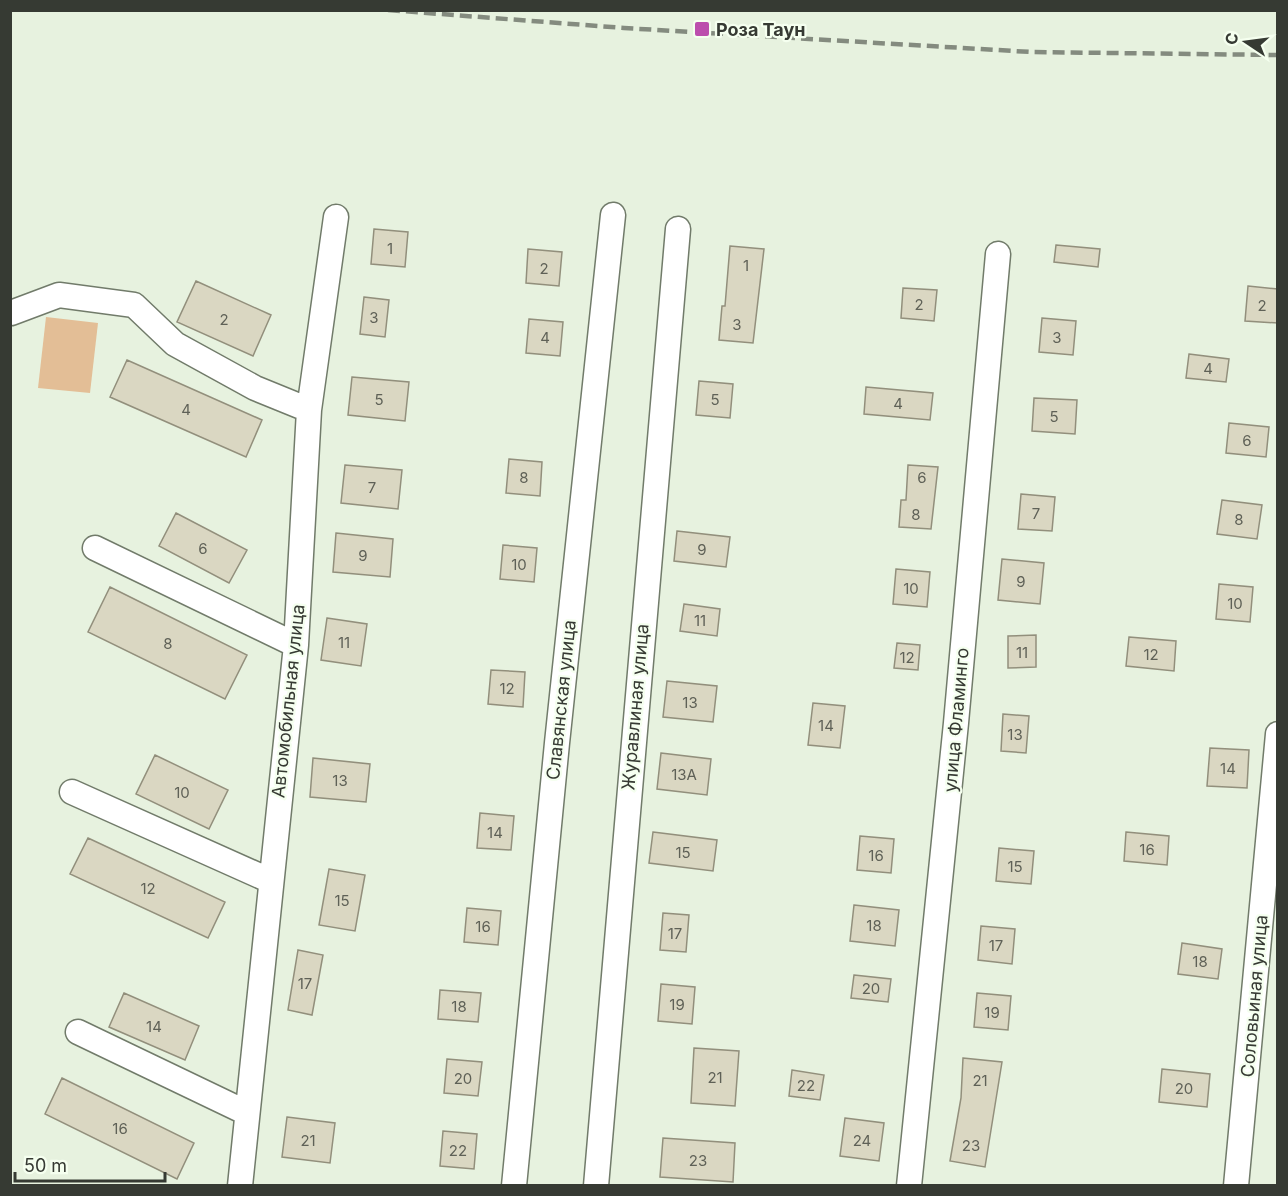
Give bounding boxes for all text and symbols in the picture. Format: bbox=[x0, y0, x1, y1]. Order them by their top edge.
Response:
north arrow bbox=[1216, 12, 1276, 72]
place label: Роза Таун bbox=[716, 19, 806, 40]
marker: Роза Таун bbox=[693, 20, 711, 38]
text: С bbox=[1220, 30, 1242, 47]
house number: 1 bbox=[387, 239, 393, 258]
house number: 1 bbox=[743, 256, 749, 275]
house number: 2 bbox=[539, 259, 549, 278]
house number: 2 bbox=[914, 295, 924, 314]
house number: 2 bbox=[1257, 296, 1267, 315]
house number: 3 bbox=[369, 308, 379, 327]
house number: 2 bbox=[219, 310, 229, 329]
house number: 3 bbox=[732, 315, 742, 334]
house number: 4 bbox=[540, 328, 550, 347]
house number: 3 bbox=[1052, 328, 1062, 347]
house number: 4 bbox=[1203, 359, 1213, 378]
house number: 5 bbox=[374, 390, 384, 409]
house number: 5 bbox=[710, 390, 720, 409]
house number: 4 bbox=[893, 394, 903, 413]
house number: 4 bbox=[181, 400, 191, 419]
house number: 5 bbox=[1049, 407, 1059, 426]
house number: 6 bbox=[1242, 431, 1252, 450]
house number: 8 bbox=[519, 468, 529, 487]
house number: 6 bbox=[917, 468, 927, 487]
house number: 7 bbox=[368, 478, 376, 497]
house number: 7 bbox=[1032, 504, 1040, 523]
house number: 8 bbox=[911, 505, 921, 524]
house number: 8 bbox=[1234, 510, 1244, 529]
house number: 6 bbox=[198, 539, 208, 558]
house number: 9 bbox=[697, 540, 707, 559]
house number: 9 bbox=[358, 546, 368, 565]
house number: 10 bbox=[511, 555, 527, 574]
house number: 9 bbox=[1016, 572, 1026, 591]
house number: 10 bbox=[903, 579, 919, 598]
house number: 10 bbox=[1227, 594, 1243, 613]
street label: Автомобильная улица bbox=[267, 603, 309, 799]
house number: 11 bbox=[694, 611, 706, 630]
street label: Славянская улица bbox=[542, 619, 580, 781]
street label: Журавлиная улица bbox=[617, 623, 653, 791]
house number: 11 bbox=[338, 633, 350, 652]
house number: 8 bbox=[163, 634, 173, 653]
house number: 11 bbox=[1016, 643, 1028, 662]
house number: 12 bbox=[1143, 645, 1159, 664]
street label: улица Фламинго bbox=[939, 647, 973, 793]
house number: 12 bbox=[899, 648, 915, 667]
house number: 12 bbox=[499, 679, 515, 698]
house number: 13 bbox=[682, 693, 698, 712]
house number: 14 bbox=[818, 716, 834, 735]
house number: 13 bbox=[1007, 725, 1023, 744]
house number: 14 bbox=[1220, 759, 1236, 778]
house number: 13А bbox=[671, 765, 697, 784]
house number: 13 bbox=[332, 771, 348, 790]
house number: 10 bbox=[174, 783, 190, 802]
house number: 14 bbox=[487, 823, 503, 842]
house number: 16 bbox=[1139, 840, 1155, 859]
house number: 15 bbox=[675, 843, 691, 862]
house number: 16 bbox=[868, 846, 884, 865]
house number: 15 bbox=[1007, 857, 1023, 876]
house number: 12 bbox=[140, 879, 156, 898]
house number: 15 bbox=[334, 891, 350, 910]
street label: Соловьиная улица bbox=[1236, 914, 1272, 1078]
house number: 18 bbox=[866, 916, 882, 935]
house number: 16 bbox=[475, 917, 491, 936]
house number: 17 bbox=[668, 924, 682, 943]
house number: 17 bbox=[989, 936, 1003, 955]
house number: 18 bbox=[1192, 952, 1208, 971]
house number: 17 bbox=[298, 974, 312, 993]
house number: 20 bbox=[862, 979, 880, 998]
house number: 19 bbox=[669, 995, 685, 1014]
house number: 18 bbox=[451, 997, 467, 1016]
house number: 19 bbox=[984, 1003, 1000, 1022]
house number: 14 bbox=[146, 1017, 162, 1036]
house number: 21 bbox=[707, 1068, 723, 1087]
house number: 20 bbox=[454, 1069, 472, 1088]
house number: 21 bbox=[972, 1071, 988, 1090]
house number: 22 bbox=[797, 1076, 815, 1095]
house number: 20 bbox=[1175, 1079, 1193, 1098]
house number: 16 bbox=[112, 1119, 128, 1138]
house number: 21 bbox=[300, 1131, 316, 1150]
house number: 24 bbox=[853, 1131, 871, 1150]
house number: 23 bbox=[962, 1136, 980, 1155]
house number: 22 bbox=[449, 1141, 467, 1160]
scale bar bbox=[15, 1145, 165, 1183]
house number: 23 bbox=[689, 1151, 707, 1170]
text: 50 m bbox=[24, 1155, 67, 1176]

